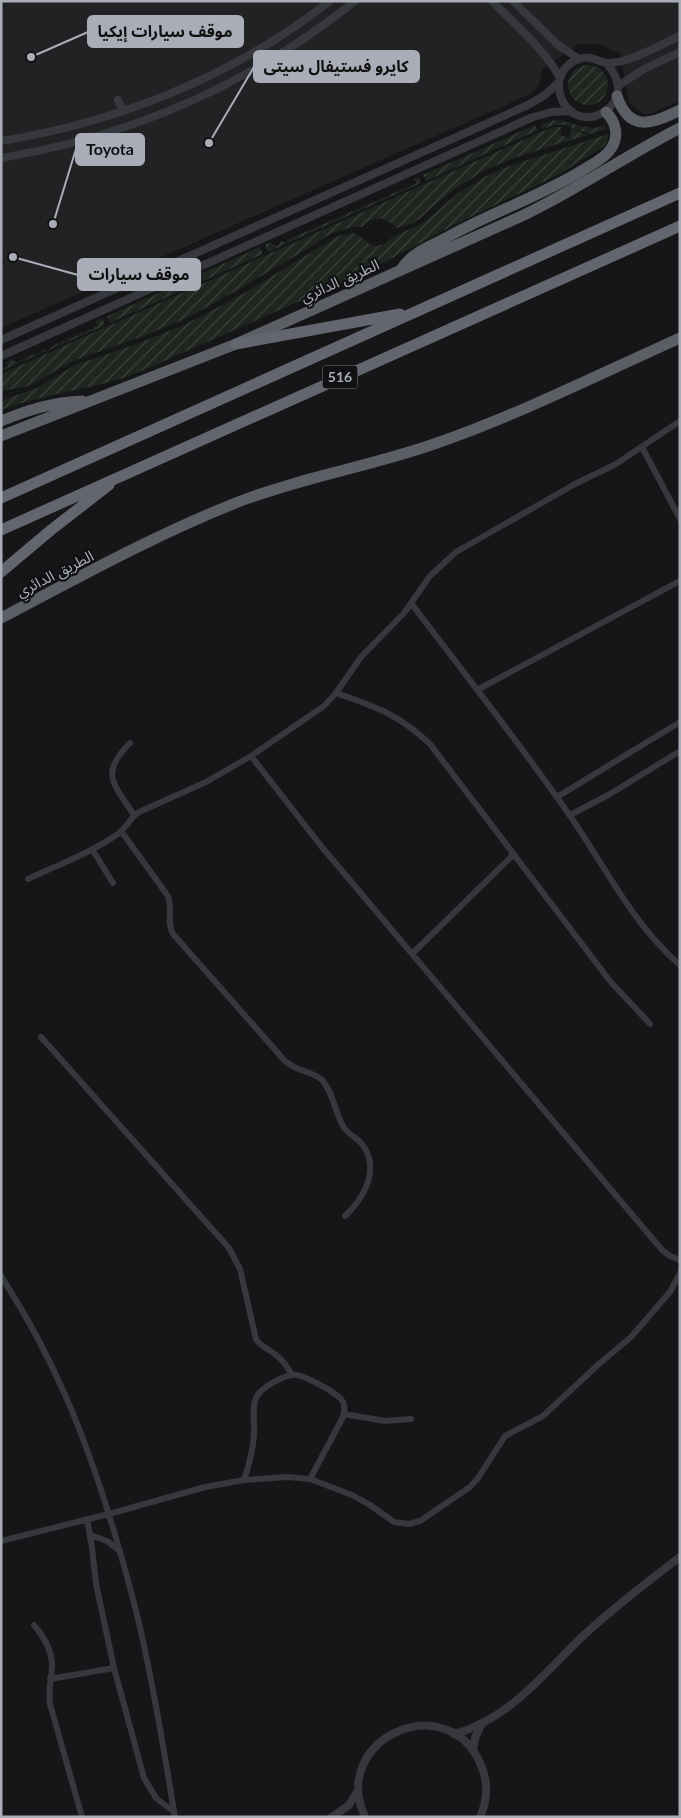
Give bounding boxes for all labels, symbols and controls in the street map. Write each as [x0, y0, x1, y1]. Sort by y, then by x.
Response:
callout: موقف سيارات إيكيا [88, 16, 243, 47]
text: موقف سيارات إيكيا [98, 21, 232, 43]
callout: كايرو فستيفال سيتى [254, 51, 419, 82]
text: كايرو فستيفال سيتى [263, 56, 409, 76]
callout: Toyota [76, 134, 144, 165]
text: Toyota [86, 139, 134, 158]
street label: الطريق الدائري [297, 255, 383, 309]
callout: موقف سيارات [78, 259, 200, 290]
text: موقف سيارات [88, 264, 190, 284]
road number: 516 [322, 366, 358, 388]
street label: الطريق الدائري [13, 546, 98, 603]

